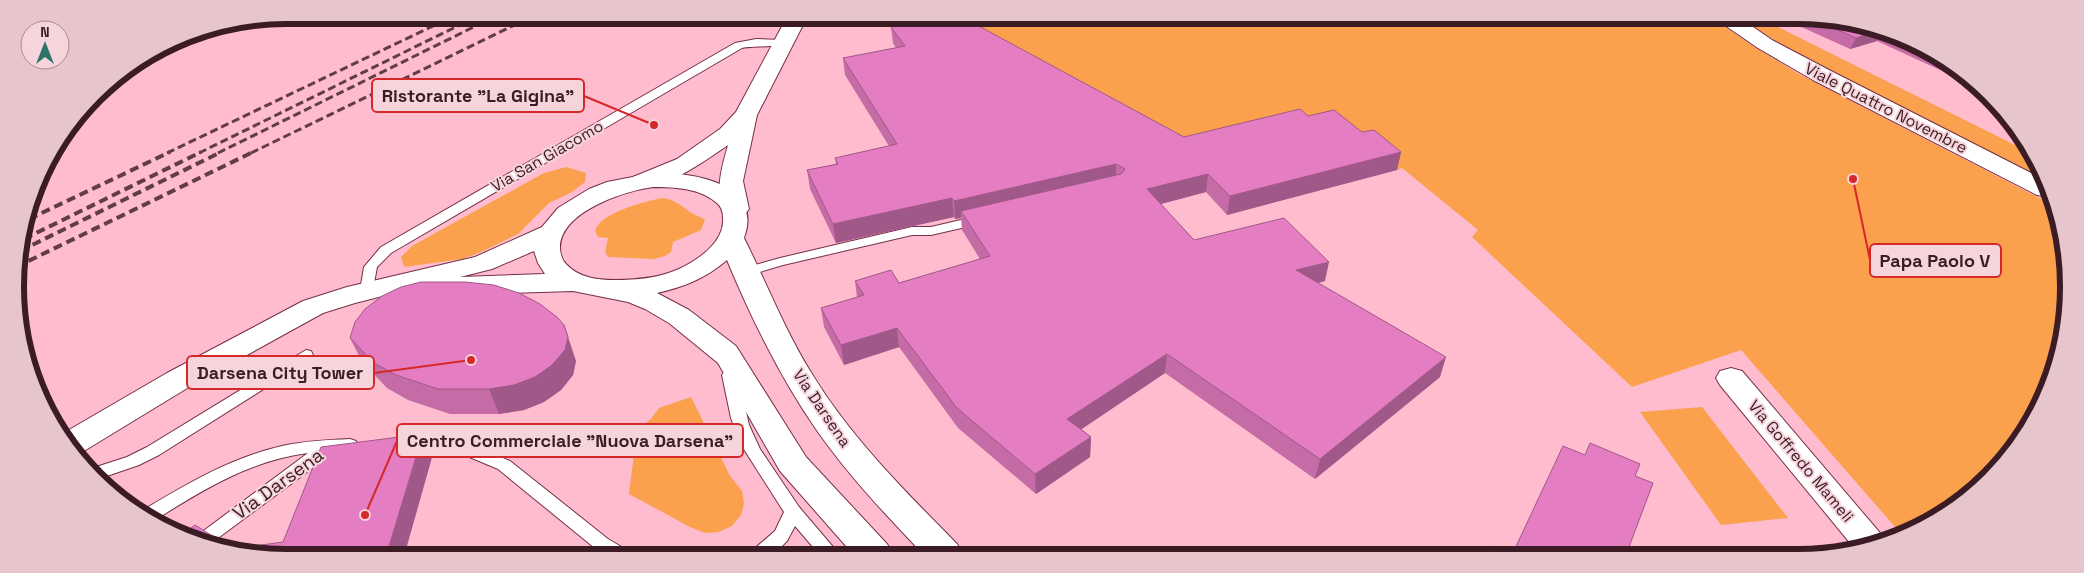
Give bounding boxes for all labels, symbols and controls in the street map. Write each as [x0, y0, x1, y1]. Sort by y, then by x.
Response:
north arrow [20, 20, 70, 70]
text: N [40, 23, 50, 41]
street label: Viale Quattro Novembre [1801, 58, 1971, 158]
callout: Ristorante "La Gigina" [372, 79, 584, 112]
text: Ristorante "La Gigina" [382, 84, 574, 107]
street label: Via San Giacomo [487, 115, 607, 197]
callout: Papa Paolo V [1870, 244, 2001, 277]
text: Papa Paolo V [1880, 249, 1990, 272]
callout: Darsena City Tower [187, 356, 374, 389]
text: Darsena City Tower [197, 361, 363, 384]
street label: Via Darsena [788, 365, 856, 451]
street label: Via Goffredo Mameli [1744, 396, 1858, 526]
callout: Centro Commerciale "Nuova Darsena" [397, 424, 743, 457]
text: Centro Commerciale "Nuova Darsena" [407, 429, 733, 452]
street label: Via Darsena [228, 443, 329, 525]

